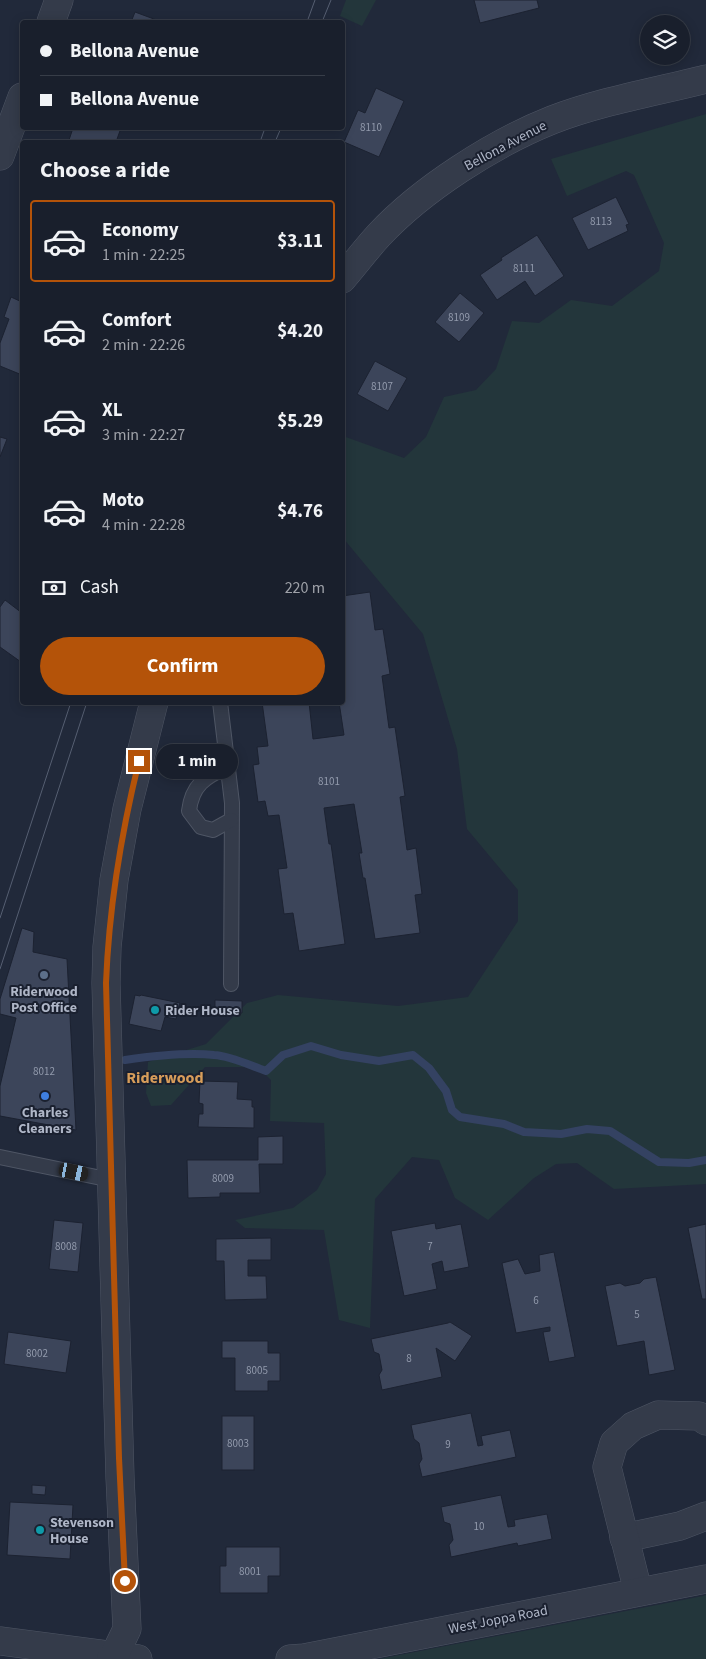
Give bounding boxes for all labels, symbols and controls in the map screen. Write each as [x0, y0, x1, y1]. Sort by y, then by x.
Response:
map controls [640, 15, 690, 65]
button: layers [640, 15, 690, 65]
text: Bellona Avenue [70, 38, 199, 65]
text: Bellona Avenue [70, 86, 199, 113]
street label: Bellona Avenue [461, 116, 550, 176]
house number: 8110 [360, 120, 382, 135]
text: Choose a ride [40, 154, 170, 186]
house number: 8113 [590, 214, 612, 229]
text: Economy [102, 217, 179, 244]
icon: car [42, 219, 87, 264]
text: $3.11 [277, 228, 323, 255]
text: 1 min · 22:25 [102, 244, 185, 266]
house number: 8111 [513, 261, 535, 276]
text: Comfort [102, 307, 172, 334]
icon: car [42, 309, 87, 354]
house number: 8109 [448, 310, 470, 325]
text: $4.20 [277, 318, 323, 345]
text: 2 min · 22:26 [102, 334, 185, 356]
house number: 8107 [371, 379, 393, 394]
text: XL [102, 397, 123, 424]
icon: car [42, 399, 87, 444]
text: $5.29 [277, 408, 323, 435]
text: 3 min · 22:27 [102, 424, 185, 446]
text: Moto [102, 487, 144, 514]
icon: car [42, 489, 87, 534]
text: $4.76 [277, 498, 323, 525]
text: 4 min · 22:28 [102, 514, 185, 536]
icon: cash [40, 574, 68, 602]
text: Cash [80, 574, 119, 601]
text: 220 m [285, 577, 325, 599]
button: Confirm [40, 637, 325, 695]
callout: 1 min [156, 744, 239, 778]
route end [128, 750, 150, 772]
text: 1 min [178, 750, 216, 772]
house number: 8101 [318, 774, 340, 789]
marker: Riderwood Post Office [38, 969, 50, 981]
place label: Riderwood Post Office [10, 982, 78, 1018]
place label: Rider House [165, 1001, 240, 1021]
marker: Rider House [149, 1004, 161, 1016]
house number: 8012 [33, 1064, 55, 1079]
district label: Riderwood [126, 1067, 204, 1089]
marker: Charles Cleaners [39, 1090, 51, 1102]
place label: Charles Cleaners [18, 1103, 72, 1139]
car [57, 1162, 90, 1182]
house number: 8009 [212, 1171, 234, 1186]
house number: 8008 [55, 1239, 77, 1254]
house number: 7 [427, 1239, 433, 1254]
house number: 6 [533, 1293, 539, 1308]
house number: 5 [634, 1307, 640, 1322]
house number: 8002 [26, 1346, 48, 1361]
house number: 8 [406, 1351, 412, 1366]
house number: 8005 [246, 1363, 268, 1378]
house number: 8003 [227, 1436, 249, 1451]
house number: 9 [445, 1437, 451, 1452]
place label: Stevenson House [50, 1513, 114, 1549]
house number: 10 [474, 1519, 484, 1534]
marker: Stevenson House [34, 1524, 46, 1536]
house number: 8001 [239, 1564, 261, 1579]
route start [114, 1570, 136, 1592]
street label: West Joppa Road [447, 1601, 549, 1639]

